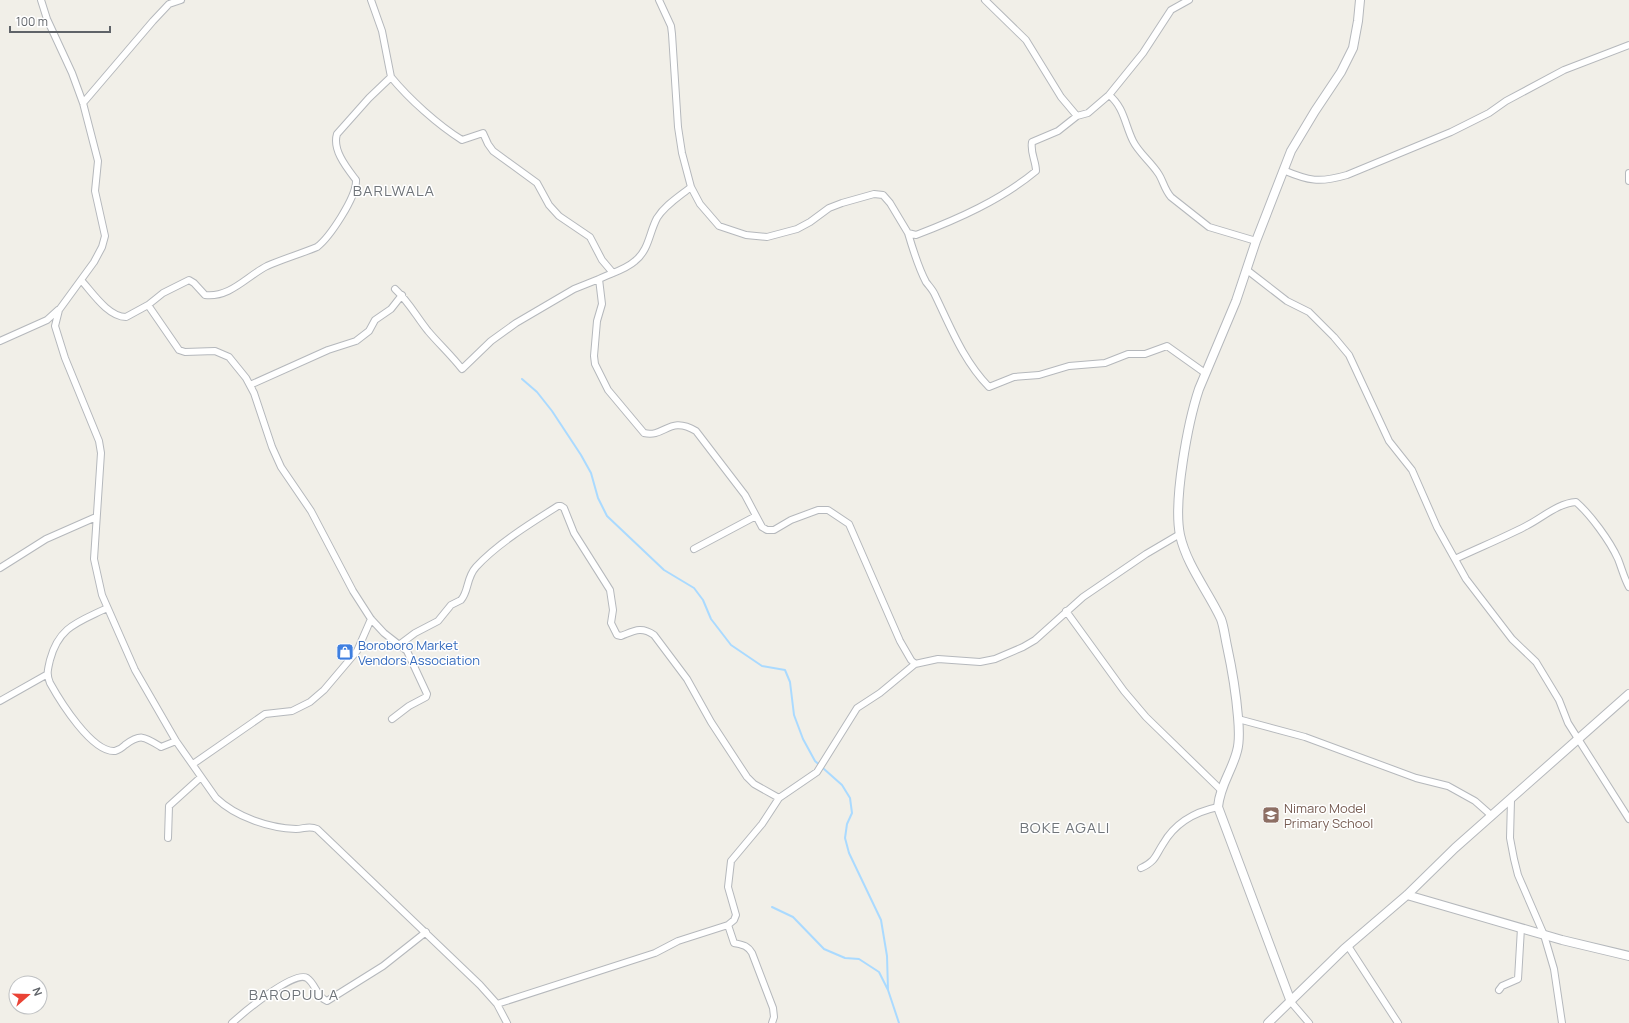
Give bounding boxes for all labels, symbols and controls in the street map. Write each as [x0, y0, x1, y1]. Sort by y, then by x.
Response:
scale bar [10, 8, 110, 34]
text: 100 m [16, 13, 48, 30]
district label: BARLWALA [353, 180, 435, 201]
place label: Boroboro Market Vendors Association [358, 636, 480, 669]
shop icon: Boroboro Market Vendors Association [335, 642, 355, 662]
place label: Nimaro Model Primary School [1284, 799, 1373, 832]
school or university icon: Nimaro Model Primary School [1261, 805, 1281, 825]
district label: BOKE AGALI [1020, 817, 1110, 838]
north arrow [8, 975, 48, 1015]
district label: BAROPUU A [249, 984, 339, 1005]
text: N [29, 985, 46, 998]

